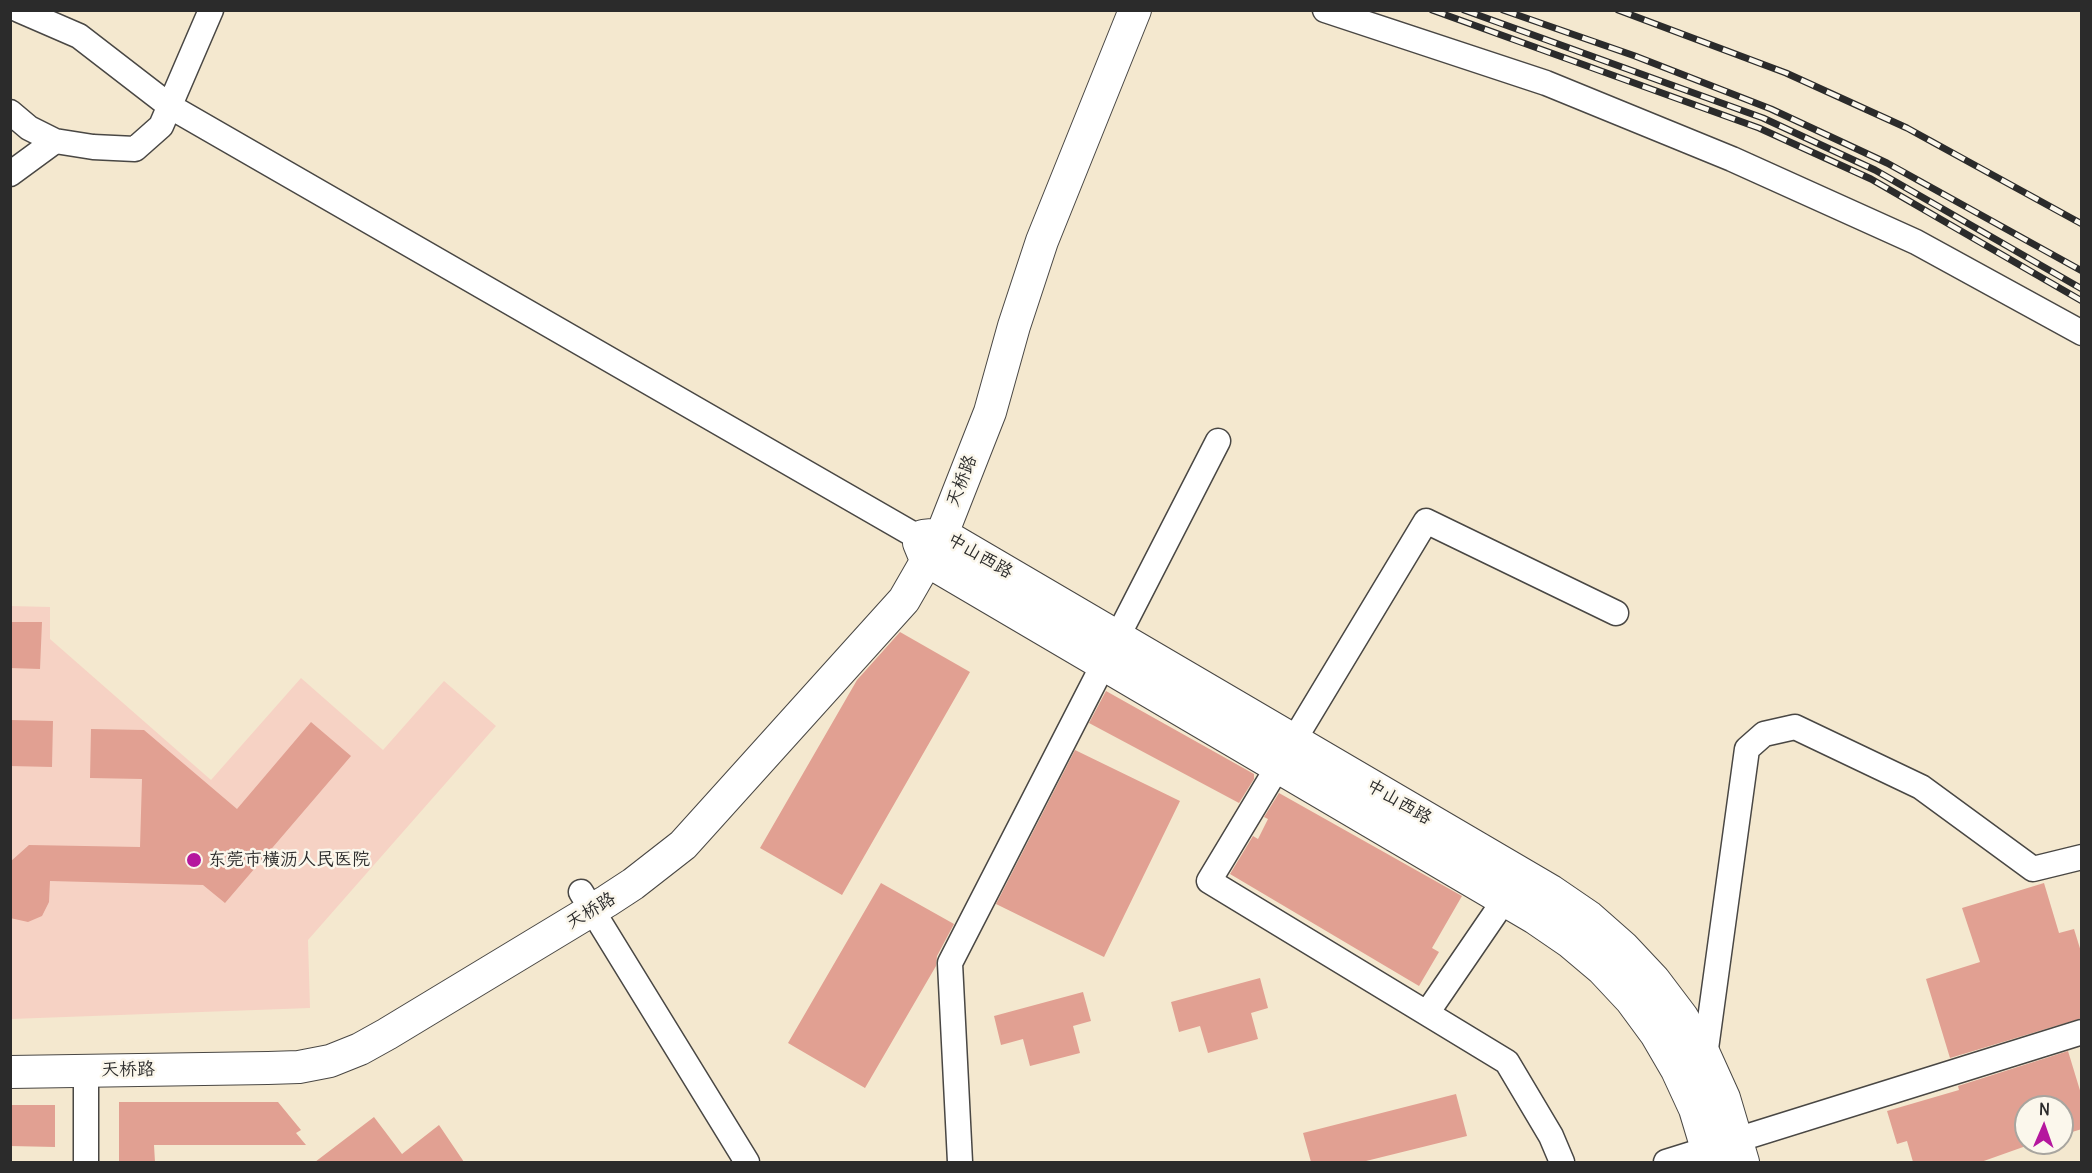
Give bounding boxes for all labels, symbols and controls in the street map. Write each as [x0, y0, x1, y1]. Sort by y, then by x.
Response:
street label: 天桥路 [942, 452, 982, 510]
street label: 中山西路 [943, 529, 1017, 583]
street label: 中山西路 [1362, 775, 1436, 829]
place label: 东莞市横沥人民医院 [208, 849, 370, 871]
marker: 东莞市横沥人民医院 [185, 851, 203, 869]
street label: 天桥路 [562, 888, 620, 934]
street label: 天桥路 [101, 1059, 155, 1081]
north arrow [2014, 1095, 2074, 1155]
text: N [2039, 1099, 2050, 1119]

